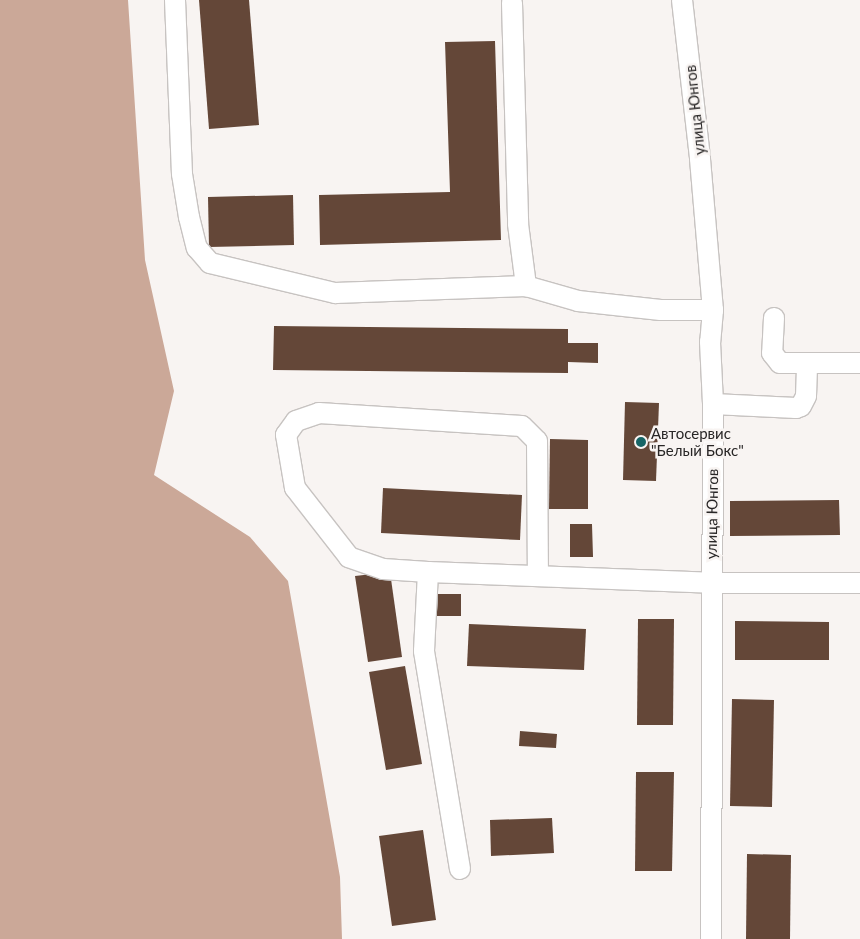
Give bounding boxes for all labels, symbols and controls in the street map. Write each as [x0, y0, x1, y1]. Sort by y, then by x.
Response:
street label: улица Юнгов [681, 64, 709, 156]
place label: Автосервис "Белый Бокс" [651, 424, 744, 459]
marker: Автосервис "Белый Бокс" [635, 436, 647, 448]
street label: улица Юнгов [702, 469, 722, 559]

